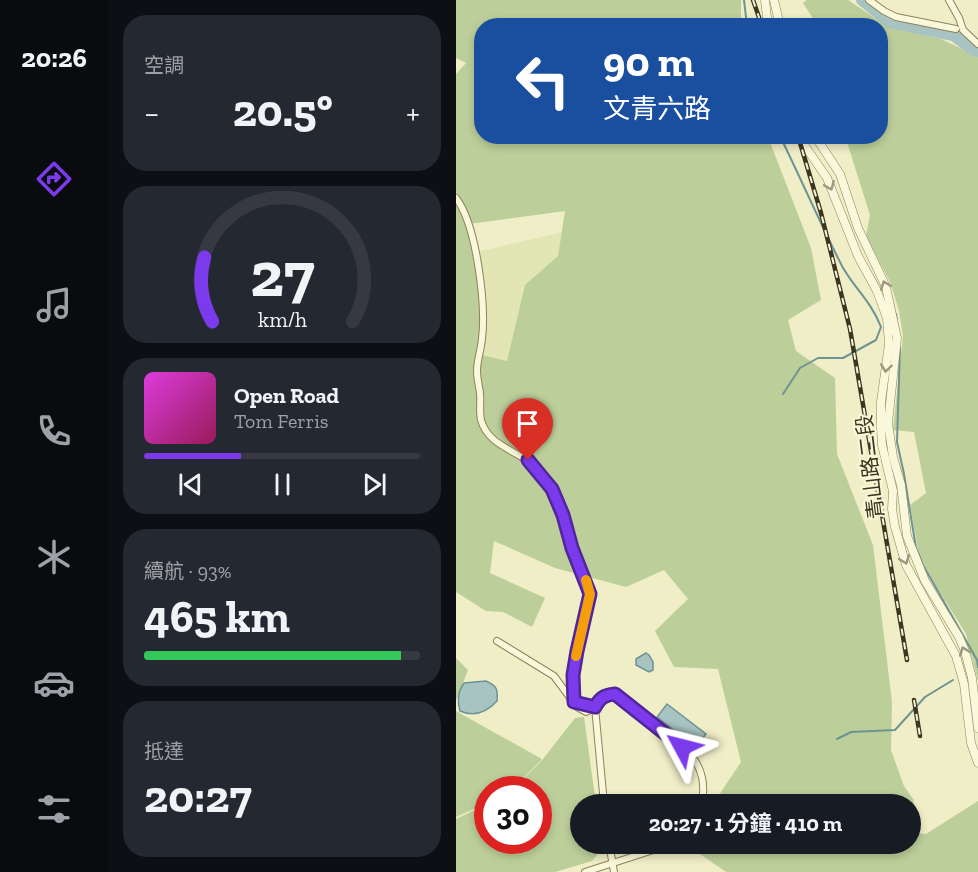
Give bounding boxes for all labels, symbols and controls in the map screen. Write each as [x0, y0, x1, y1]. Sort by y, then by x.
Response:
text: 90 m [603, 36, 694, 87]
text: 20:26 [21, 42, 87, 74]
icon: left [504, 42, 582, 120]
text: 空調 [144, 53, 184, 77]
text: 20.5° [233, 84, 333, 138]
text: − [144, 93, 159, 132]
text: + [406, 93, 420, 132]
text: 文青六路 [603, 93, 711, 125]
icon: directions [33, 158, 75, 200]
one-way arrow [823, 179, 835, 190]
text: 27 [250, 237, 314, 312]
one-way arrow [879, 280, 892, 291]
icon: music [33, 284, 75, 326]
text: km/h [258, 307, 306, 332]
one-way arrow [880, 363, 893, 373]
text: Open Road [234, 382, 339, 409]
pin [502, 398, 553, 460]
icon: arrive [511, 407, 544, 440]
text: Tom Ferris [234, 409, 329, 433]
icon: phone [33, 410, 75, 452]
street label: 青山路二段 [851, 413, 889, 521]
icon: previous [174, 468, 207, 501]
icon: pause [266, 468, 299, 501]
icon: next [358, 468, 391, 501]
icon: climate [33, 536, 75, 578]
one-way arrow [898, 553, 910, 564]
text: 續航 · 93% [144, 559, 232, 583]
text: 465 km [144, 590, 290, 644]
one-way arrow [959, 646, 971, 657]
icon: car [33, 662, 75, 704]
position arrow [650, 715, 714, 779]
text: 抵達 [144, 739, 184, 763]
text: 20:27 [144, 770, 252, 824]
speed limit sign: 30 [474, 776, 552, 854]
icon: filters [33, 788, 75, 830]
text: 20:27 · 1 分鐘 · 410 m [649, 810, 842, 837]

